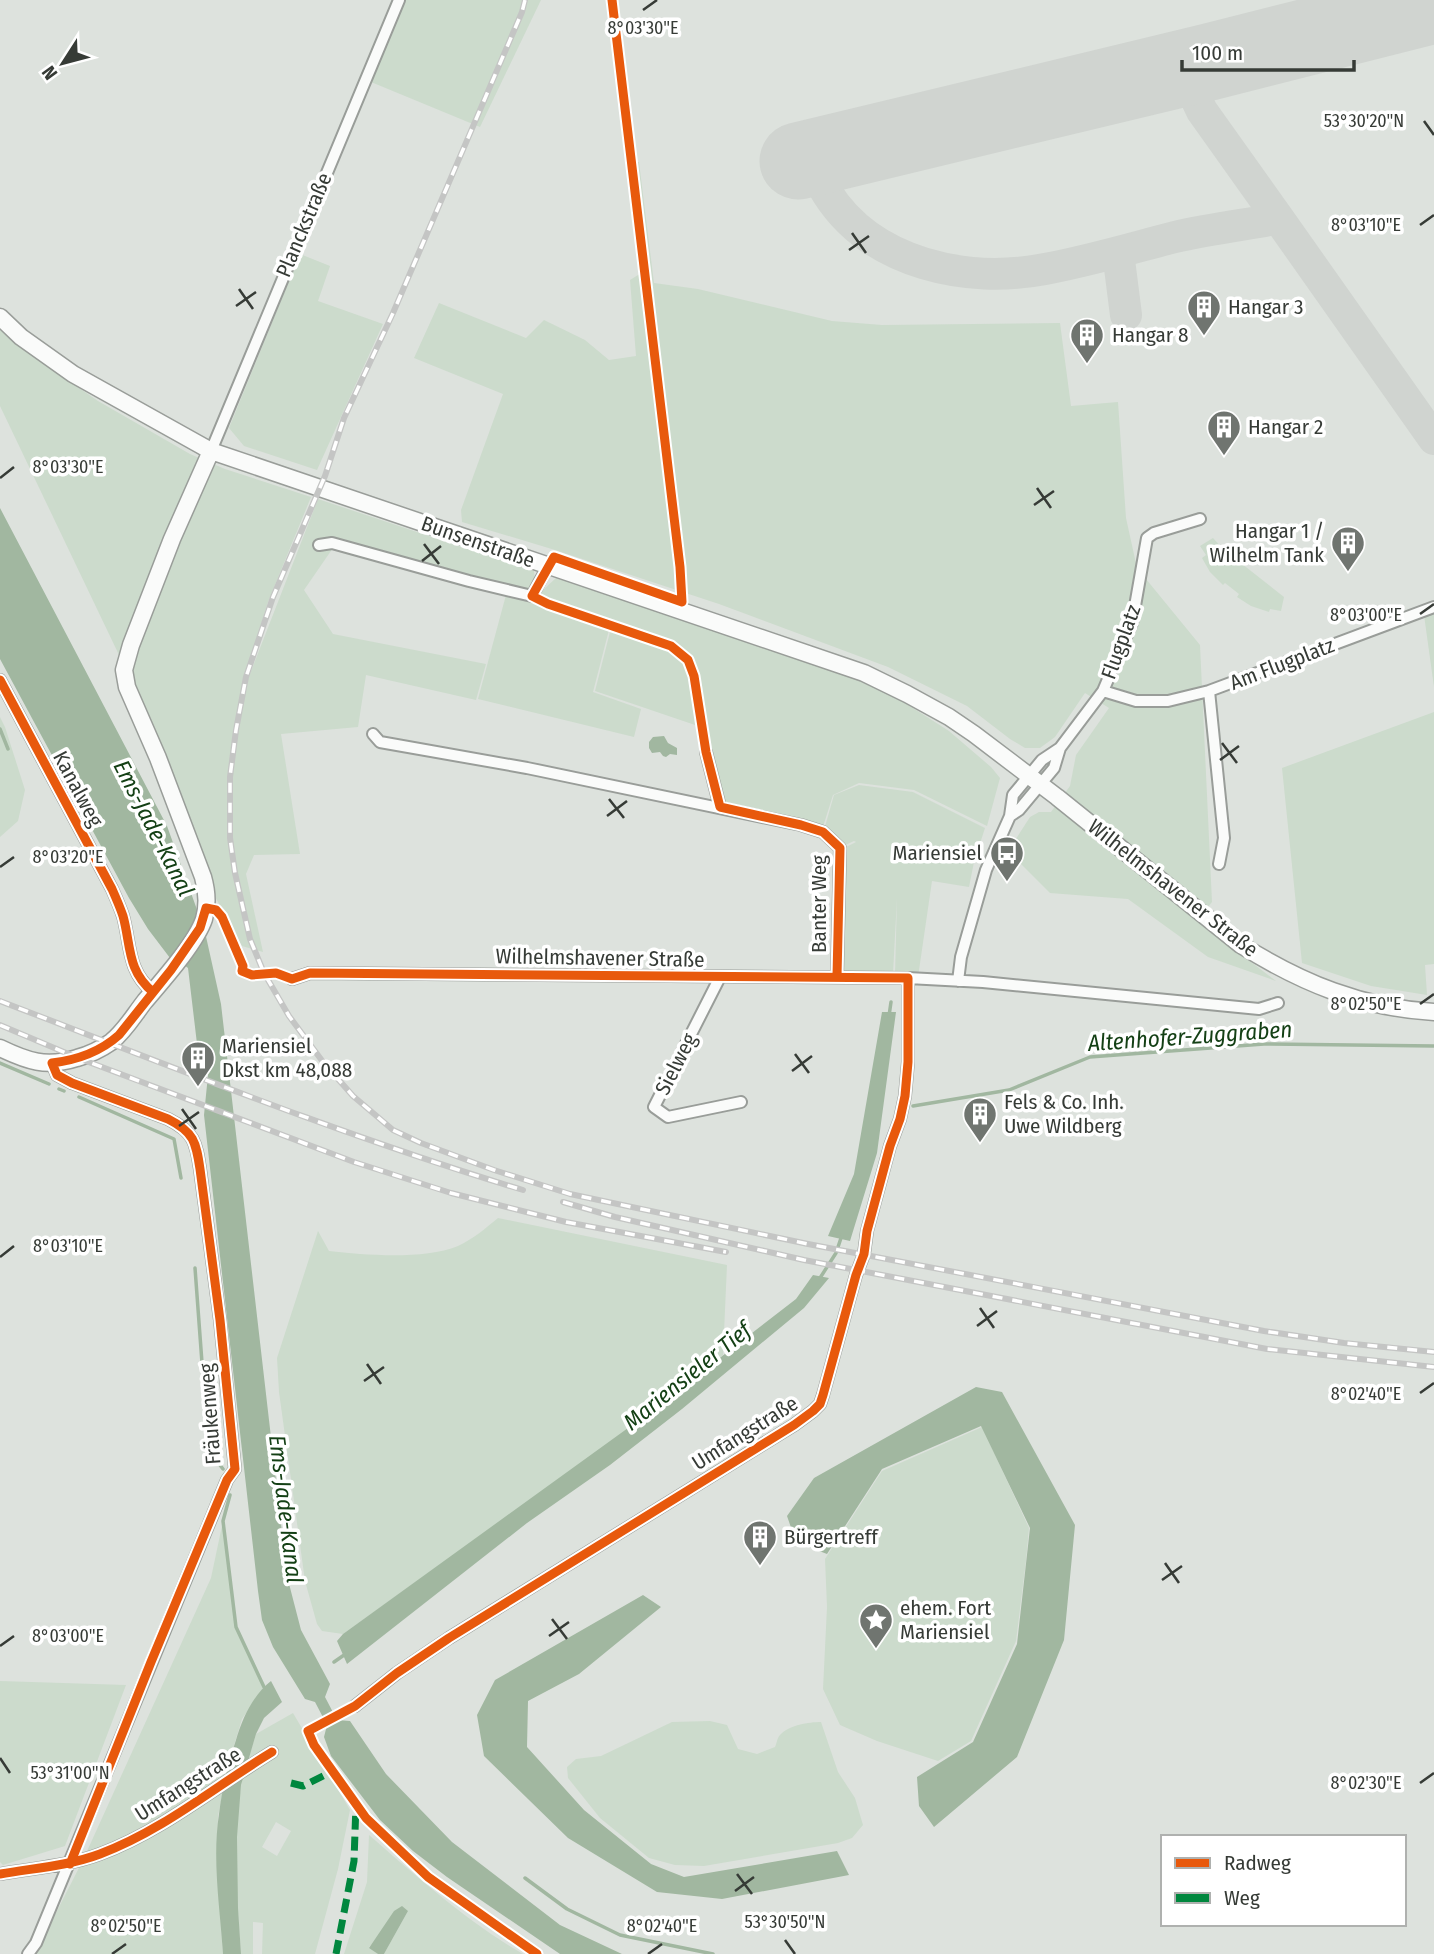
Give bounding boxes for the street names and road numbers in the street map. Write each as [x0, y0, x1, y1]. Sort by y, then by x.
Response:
street label: Planckstraße [270, 169, 338, 281]
street label: Bunsenstraße [418, 510, 538, 574]
street label: Flugplatz [1096, 601, 1146, 683]
street label: Am Flugplatz [1226, 632, 1338, 696]
street label: Kanalweg [47, 747, 109, 831]
street label: Wilhelmshavener Straße [1083, 813, 1263, 963]
street label: Banter Weg [806, 855, 832, 953]
street label: Wilhelmshavener Straße [495, 943, 705, 973]
street label: Sielweg [650, 1029, 703, 1099]
street label: Fräukenweg [193, 1362, 227, 1466]
street label: Umfangstraße [687, 1390, 803, 1476]
street label: Umfangstraße [130, 1741, 246, 1827]

